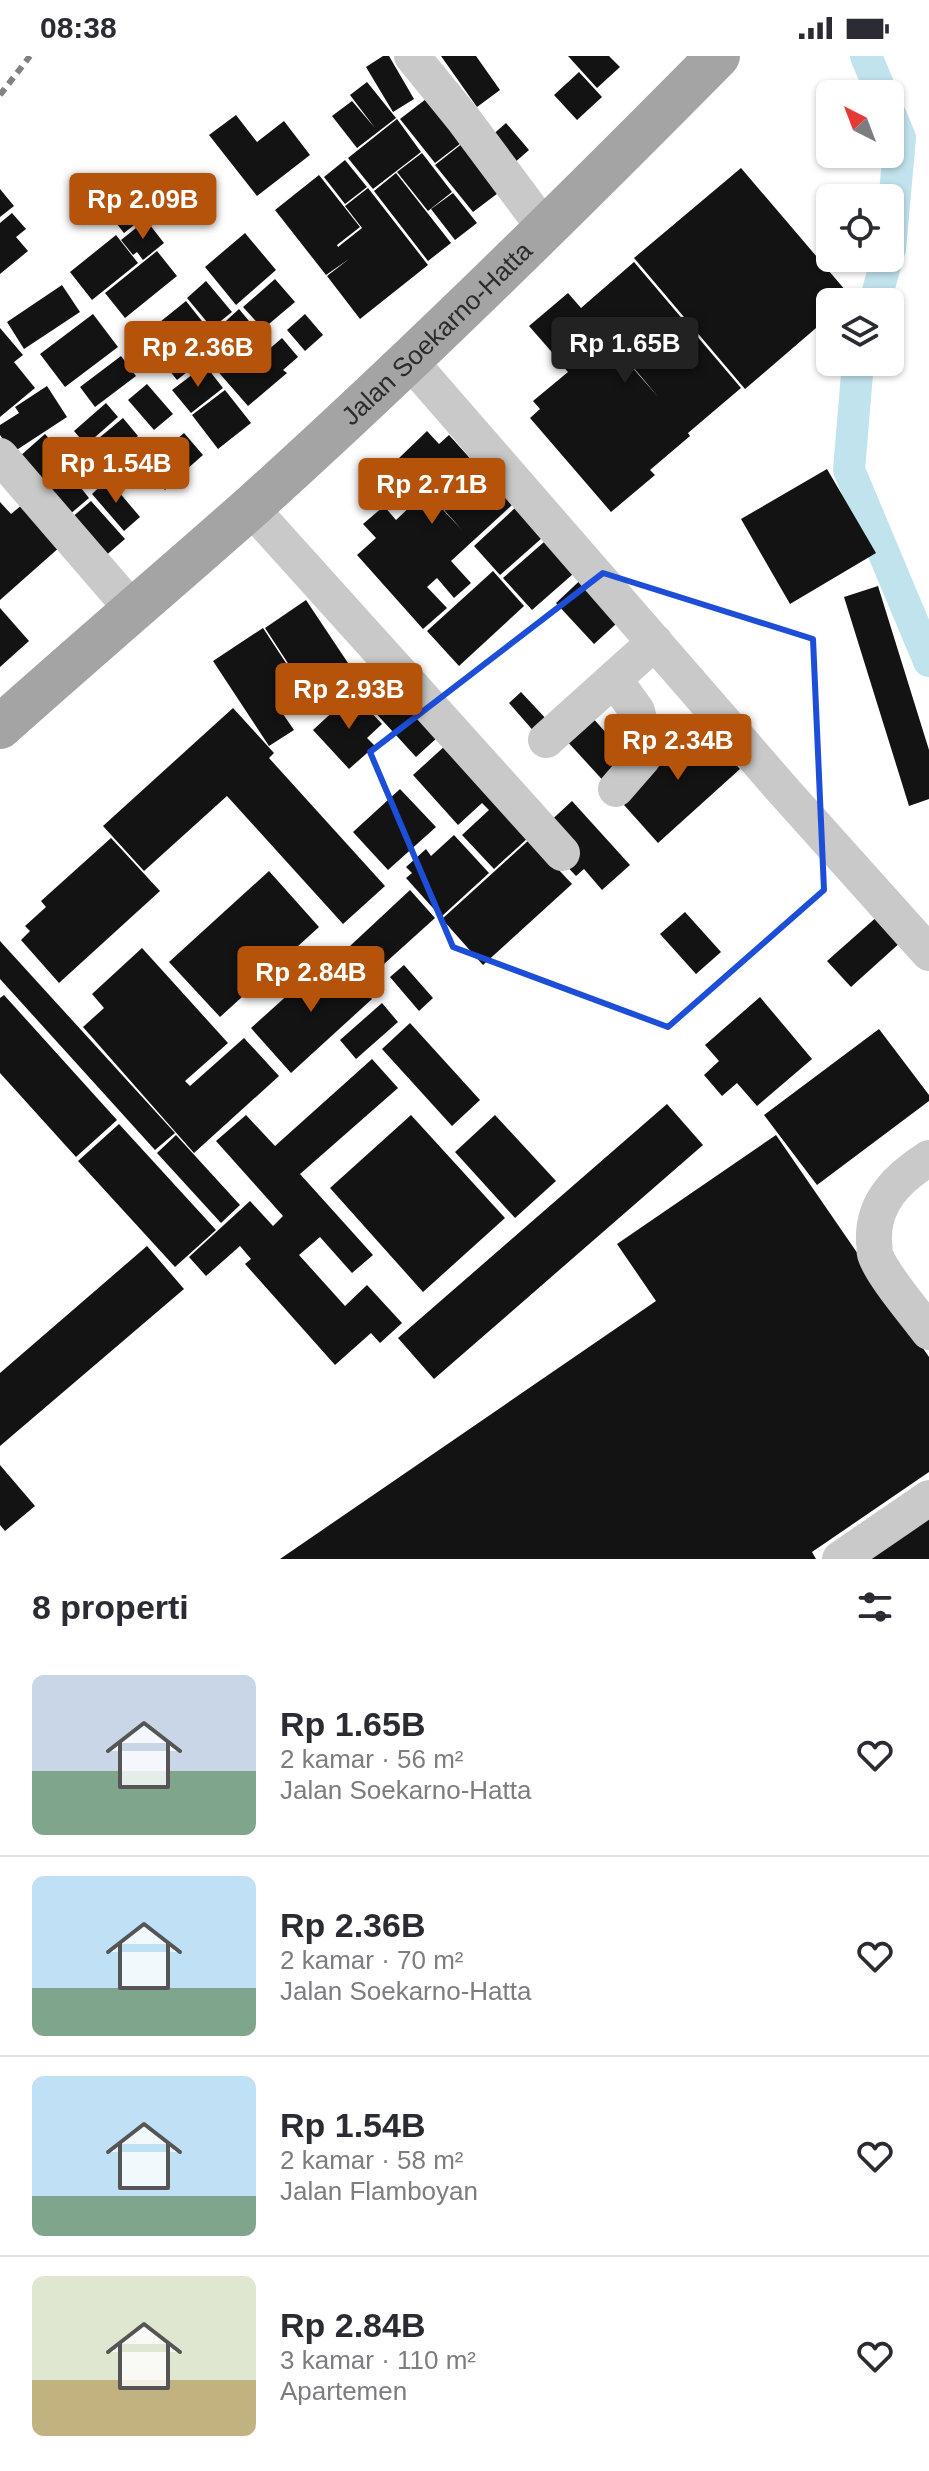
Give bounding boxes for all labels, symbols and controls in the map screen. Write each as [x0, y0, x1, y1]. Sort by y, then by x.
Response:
text: 08:38 [40, 11, 117, 44]
north arrow [816, 80, 904, 168]
map controls [816, 80, 904, 376]
pin: Rp 2.09B [60, 173, 226, 241]
text: Rp 2.09B [87, 184, 199, 214]
button: locate [816, 184, 904, 272]
street label: Jalan Soekarno-Hatta [335, 235, 538, 431]
button: layers [816, 288, 904, 376]
pin: Rp 1.65B [542, 317, 708, 385]
pin: Rp 2.36B [115, 321, 281, 389]
text: Rp 1.65B [569, 328, 681, 358]
text: Rp 2.36B [142, 332, 254, 362]
pin: Rp 1.54B [33, 437, 199, 505]
text: Rp 1.54B [60, 448, 172, 478]
pin: Rp 2.71B [349, 458, 515, 526]
text: Rp 2.71B [376, 469, 488, 499]
pin: Rp 2.93B [266, 663, 432, 731]
text: Rp 2.93B [293, 674, 405, 704]
pin: Rp 2.34B [595, 714, 761, 782]
text: Rp 2.34B [622, 725, 734, 755]
pin: Rp 2.84B [228, 946, 394, 1014]
text: Rp 2.84B [255, 957, 367, 987]
icon: filters [853, 1585, 897, 1629]
text: 8 properti [32, 1588, 189, 1626]
text: Rp 1.65B [280, 1705, 426, 1743]
icon: home [96, 1707, 192, 1803]
icon: heart [853, 1733, 897, 1777]
text: 2 kamar · 56 m² [280, 1744, 464, 1774]
text: Jalan Soekarno-Hatta [280, 1775, 531, 1805]
text: Rp 2.36B [280, 1906, 426, 1944]
icon: home [96, 1908, 192, 2004]
icon: heart [853, 1934, 897, 1978]
text: 2 kamar · 70 m² [280, 1945, 464, 1975]
text: Jalan Soekarno-Hatta [280, 1976, 531, 2006]
text: Rp 1.54B [280, 2106, 426, 2144]
icon: home [96, 2108, 192, 2204]
icon: heart [853, 2134, 897, 2178]
text: 2 kamar · 58 m² [280, 2145, 464, 2175]
text: Jalan Flamboyan [280, 2176, 478, 2206]
text: Rp 2.84B [280, 2306, 426, 2344]
icon: home [96, 2308, 192, 2404]
icon: heart [853, 2334, 897, 2378]
text: 3 kamar · 110 m² [280, 2345, 476, 2375]
text: Apartemen [280, 2376, 407, 2406]

